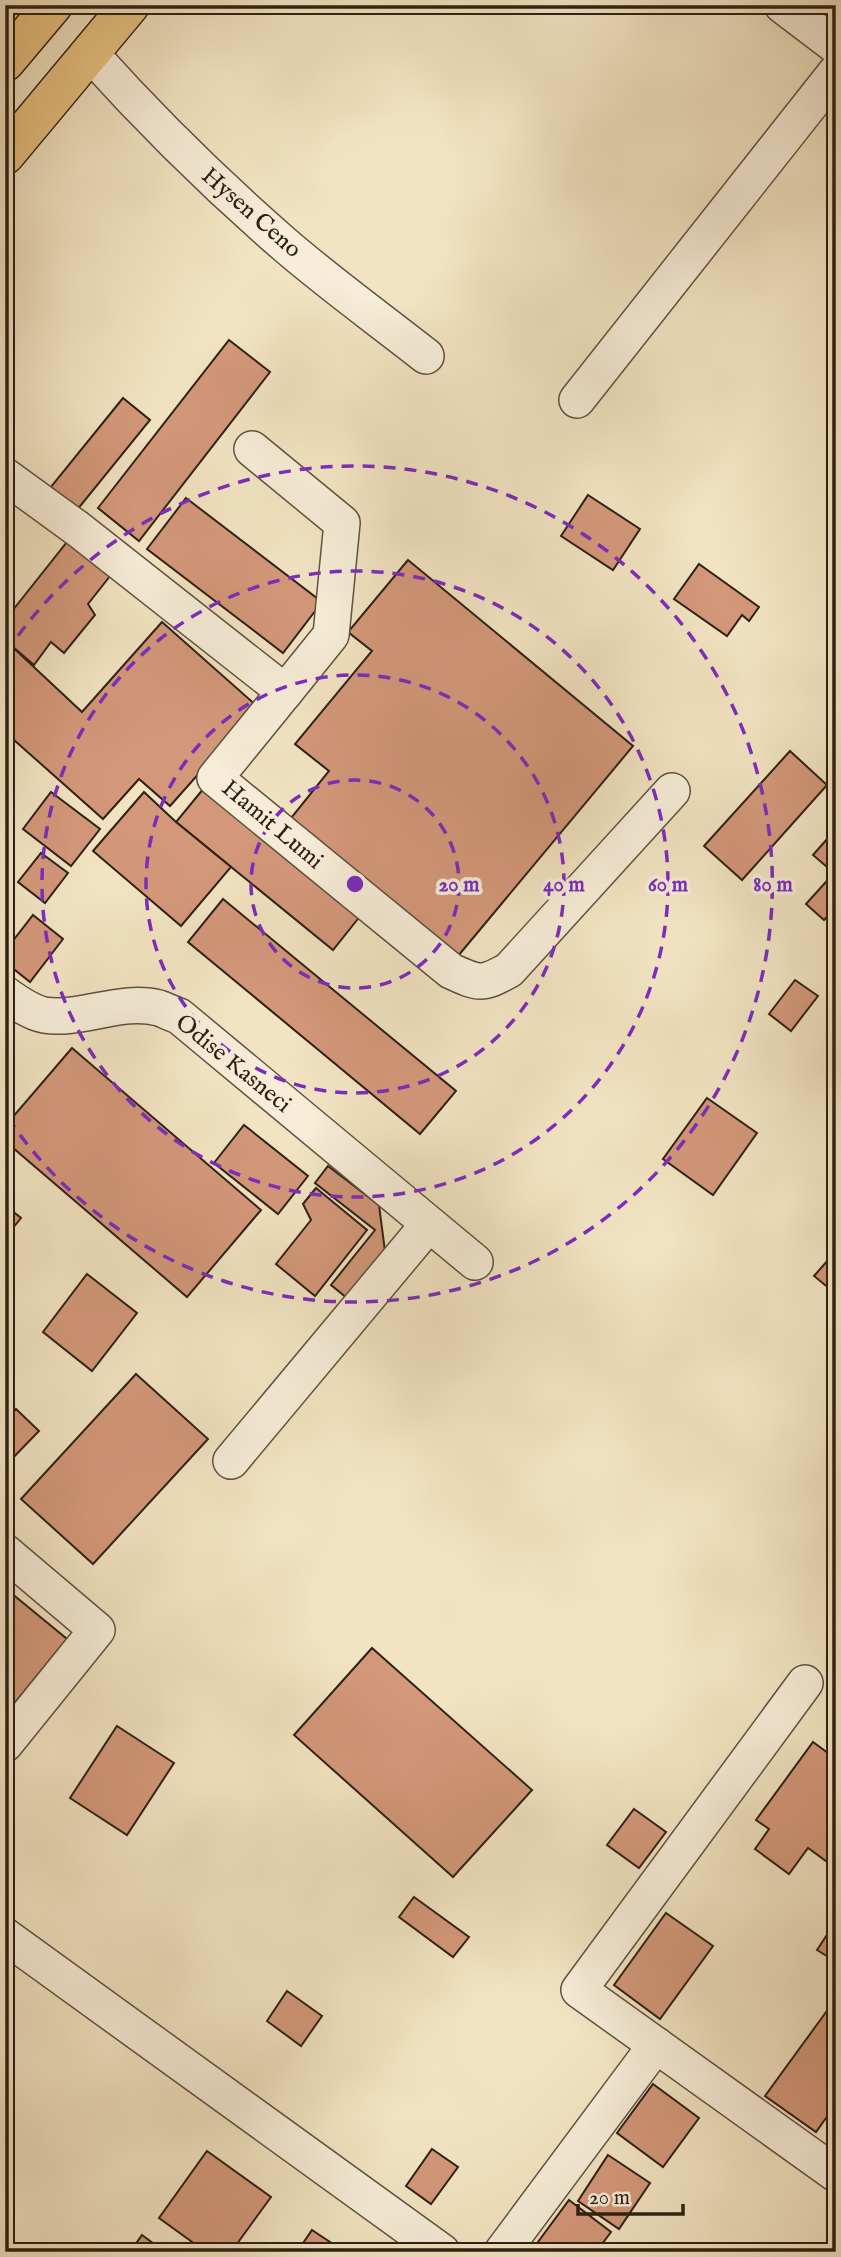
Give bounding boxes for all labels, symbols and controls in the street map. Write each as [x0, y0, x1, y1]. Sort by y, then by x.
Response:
street label: Hysen Ceno [194, 161, 308, 265]
street label: Hamit Lumi [215, 773, 329, 877]
centre of rings [343, 872, 367, 896]
text: 20 m [439, 872, 480, 899]
text: 40 m [543, 872, 585, 899]
text: 60 m [648, 872, 689, 899]
text: 80 m [753, 872, 793, 899]
street label: Odise Kasneci [169, 1008, 297, 1120]
scale bar [578, 2173, 684, 2217]
text: 20 m [589, 2185, 630, 2212]

